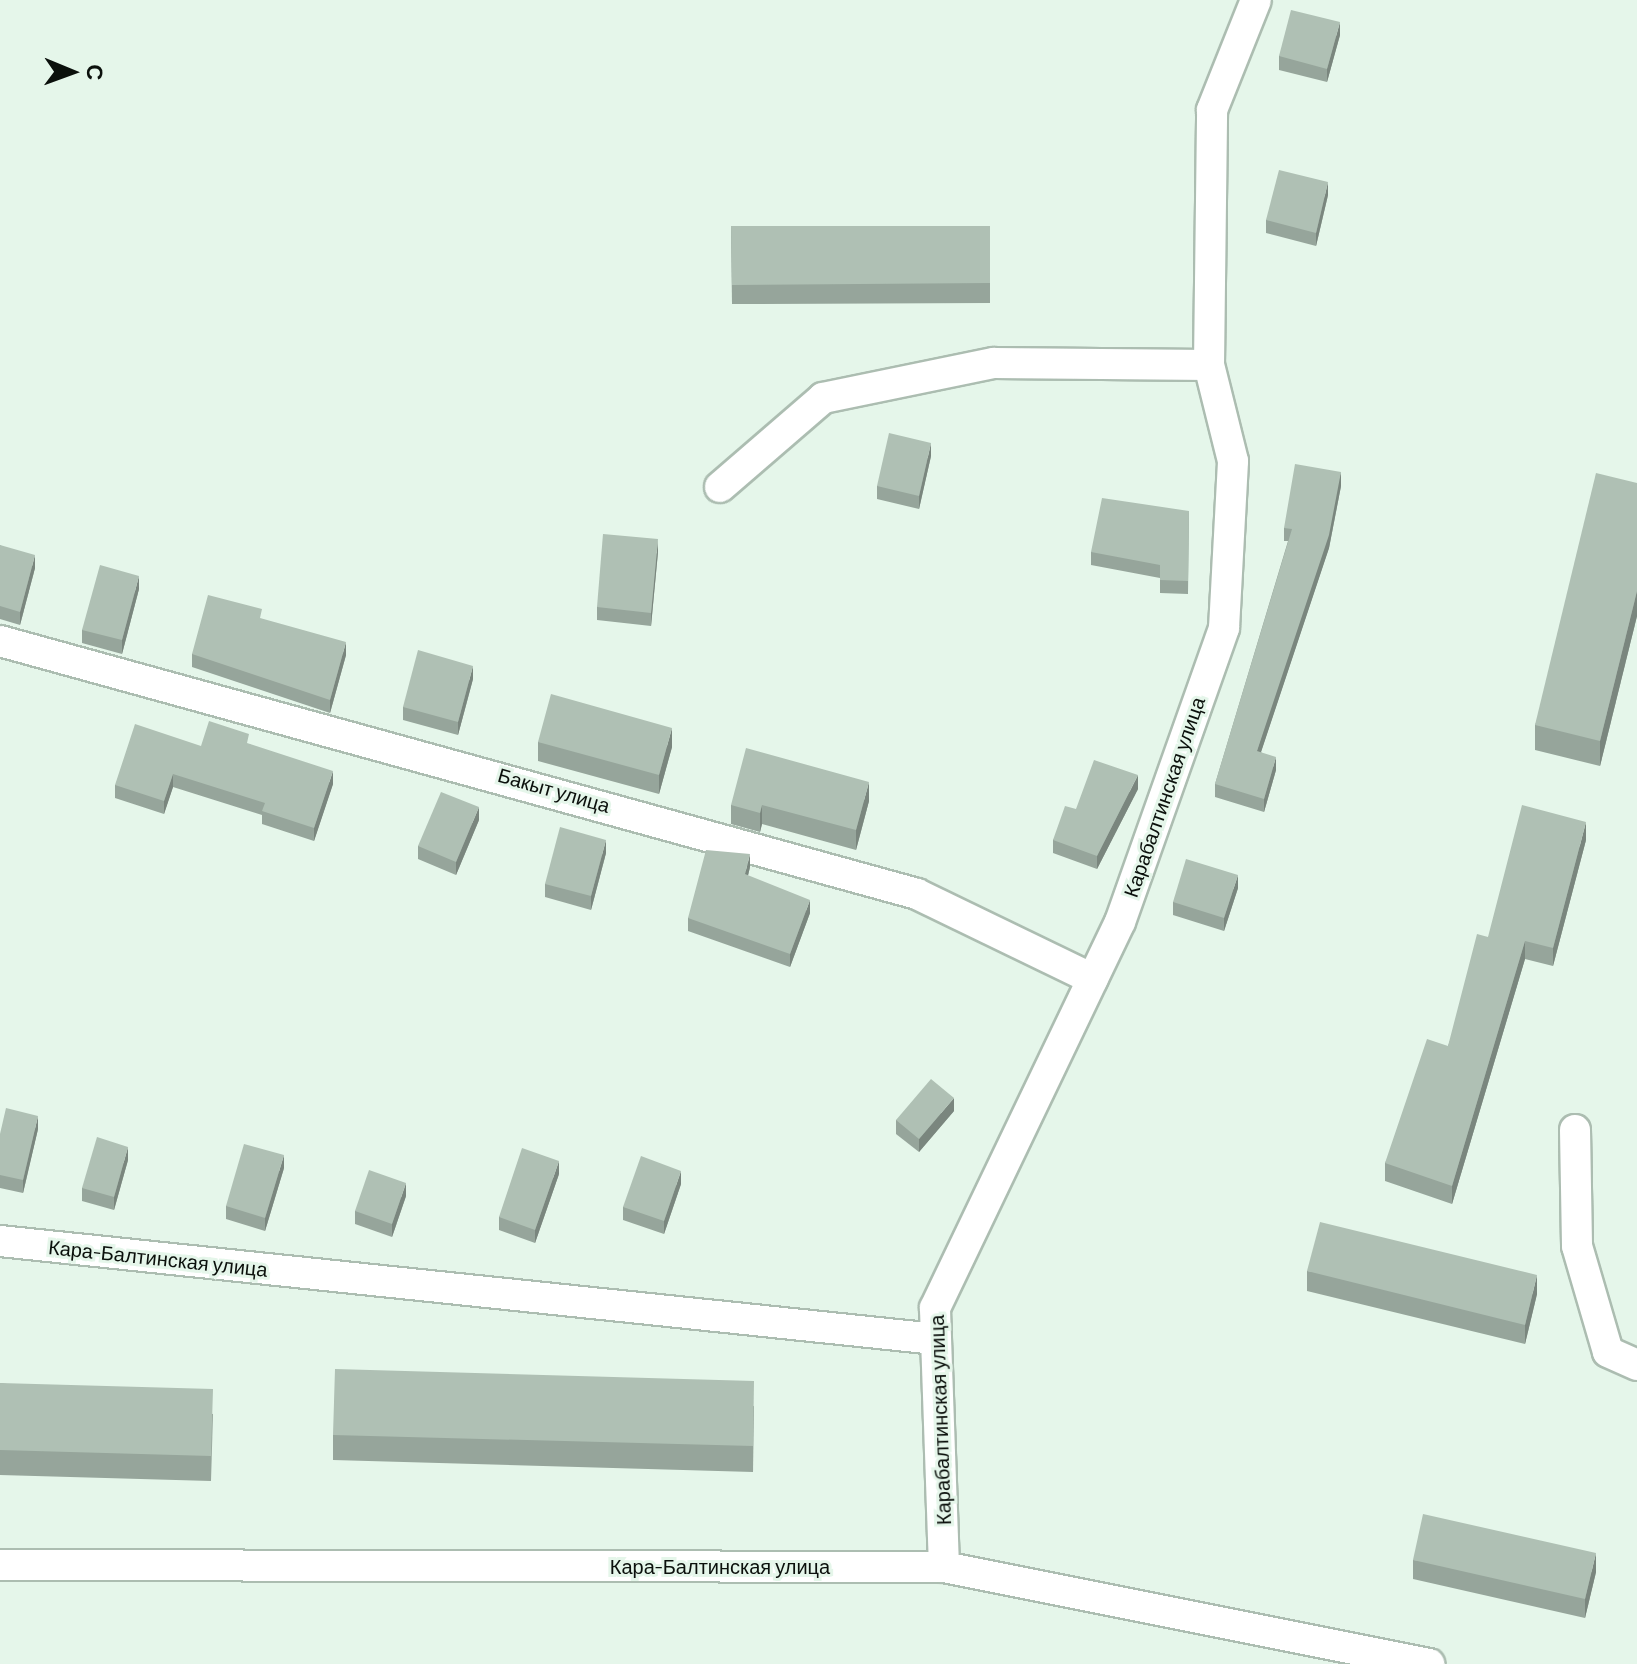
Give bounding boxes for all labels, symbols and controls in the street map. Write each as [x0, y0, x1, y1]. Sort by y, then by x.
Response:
north arrow [32, 32, 112, 112]
text: С [83, 64, 109, 81]
street label: Карабалтинская улица [1118, 694, 1210, 900]
street label: Бакыт улица [495, 763, 613, 817]
street label: Кара-Балтинская улица [47, 1235, 269, 1281]
street label: Карабалтинская улица [924, 1314, 956, 1526]
street label: Кара-Балтинская улица [610, 1554, 830, 1578]

